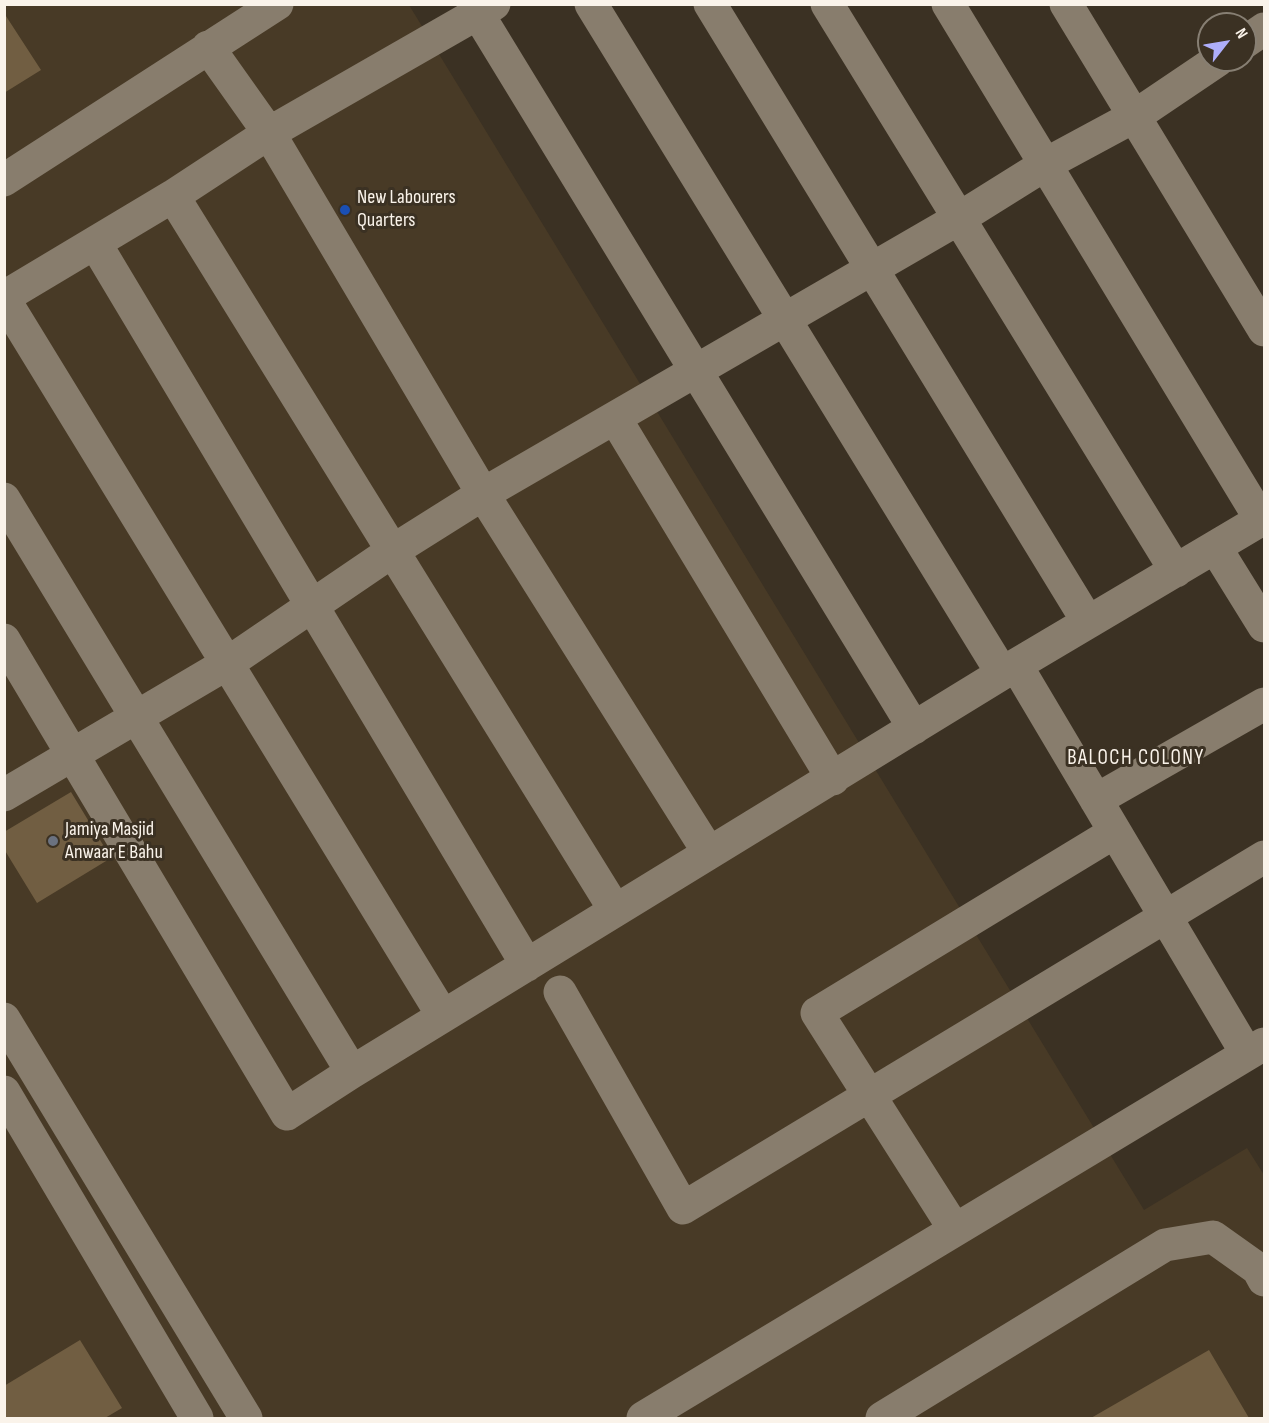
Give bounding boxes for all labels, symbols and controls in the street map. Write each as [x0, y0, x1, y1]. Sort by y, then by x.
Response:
north arrow [1197, 12, 1257, 72]
text: N [1231, 25, 1251, 42]
place label: New Labourers Quarters [357, 186, 456, 233]
marker: New Labourers Quarters [338, 203, 352, 217]
district label: BALOCH COLONY [1067, 746, 1205, 772]
place label: Jamiya Masjid Anwaar E Bahu [65, 818, 163, 865]
marker: Jamiya Masjid Anwaar E Bahu [46, 834, 60, 848]

